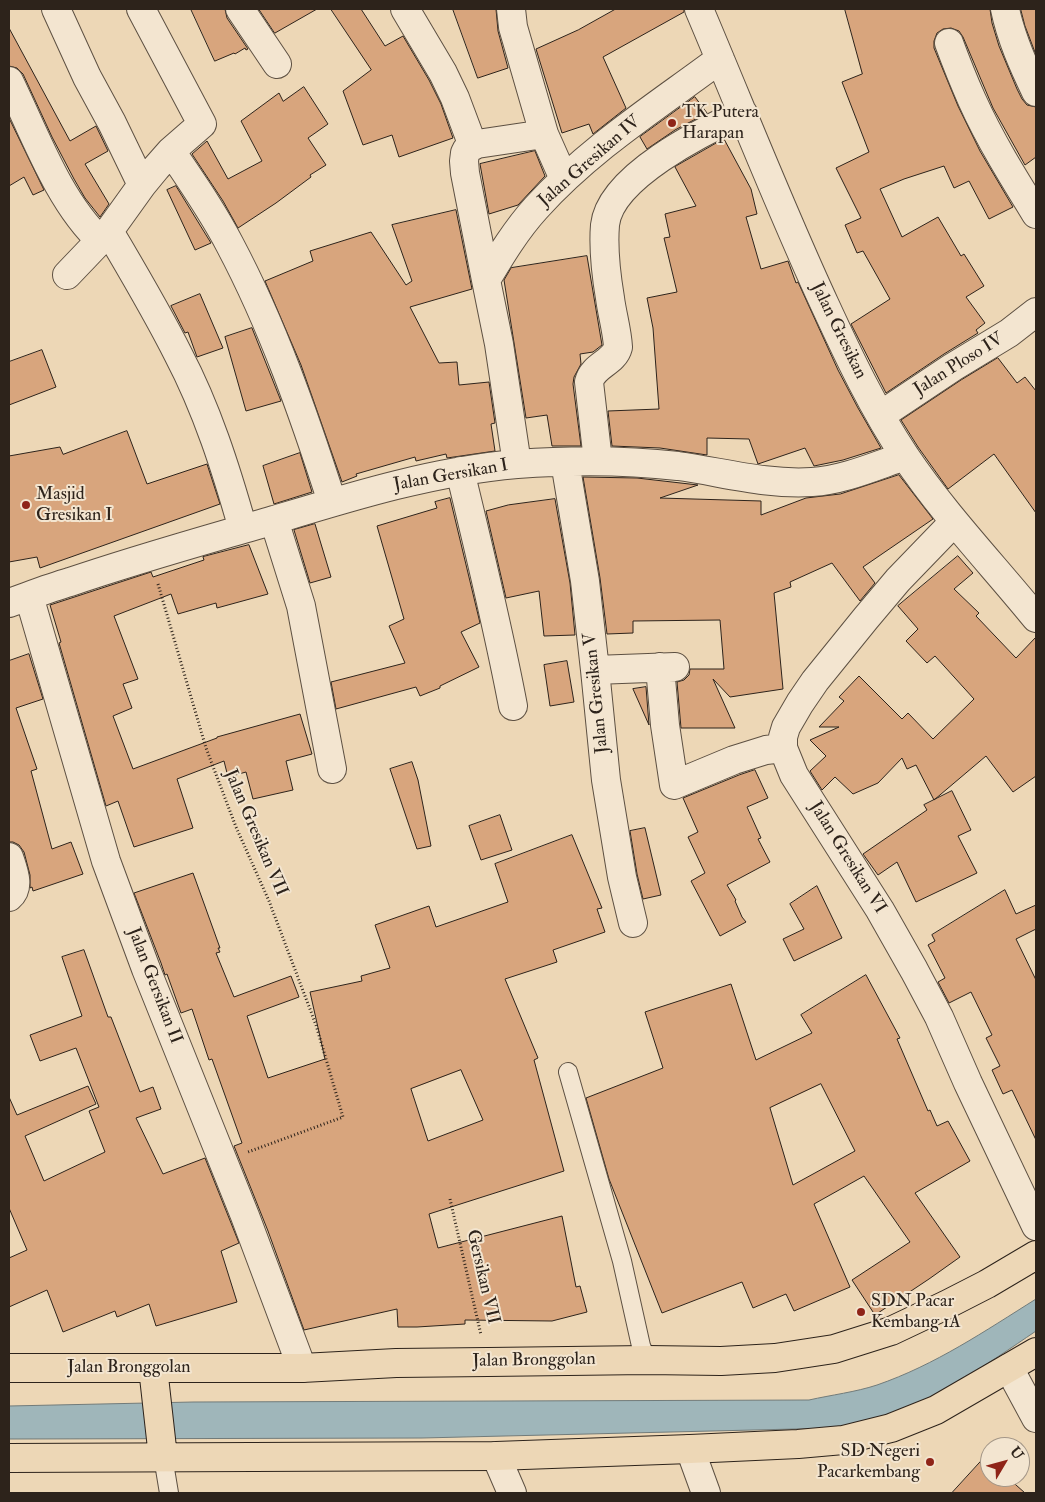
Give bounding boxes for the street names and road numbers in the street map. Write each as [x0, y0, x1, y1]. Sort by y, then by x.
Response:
street label: Jalan Gresikan IV [534, 112, 646, 212]
street label: Jalan Gresikan [805, 279, 871, 383]
street label: Jalan Ploso IV [910, 329, 1008, 401]
street label: Jalan Gersikan I [392, 455, 510, 497]
street label: Jalan Gresikan V [580, 632, 614, 754]
street label: Jalan Gresikan VII [219, 766, 291, 900]
street label: Jalan Gresikan VI [804, 798, 890, 918]
street label: Jalan Gersikan II [122, 925, 186, 1047]
street label: Gersikan VII [461, 1228, 503, 1326]
street label: Jalan Bronggolan [472, 1349, 596, 1373]
street label: Jalan Bronggolan [67, 1357, 191, 1379]

